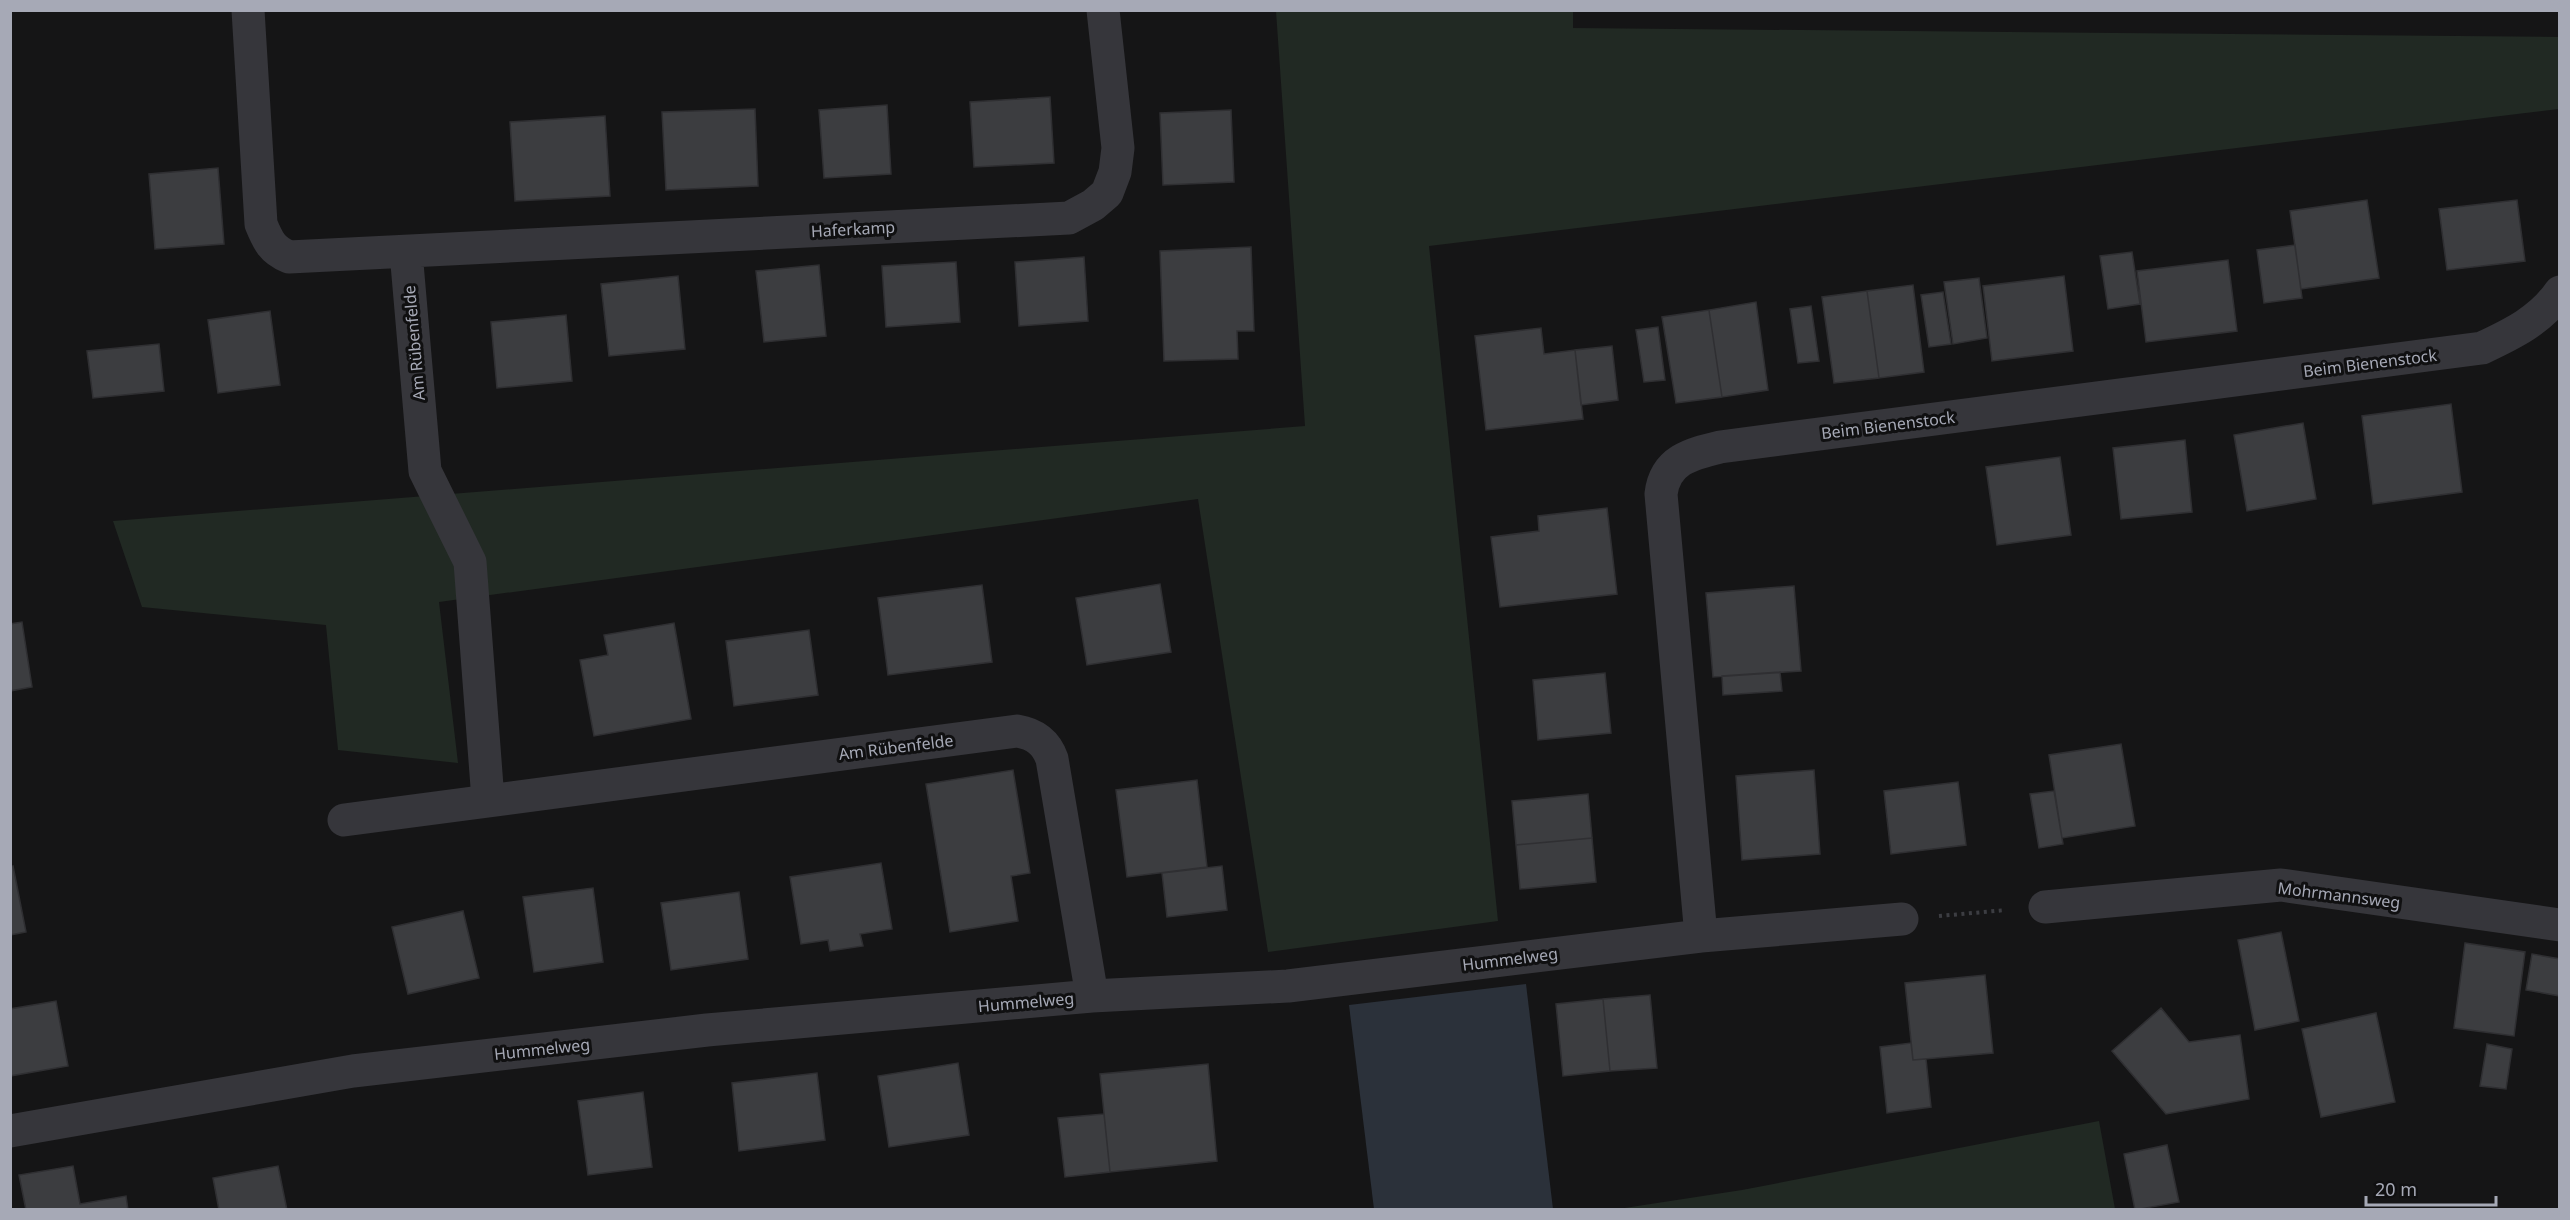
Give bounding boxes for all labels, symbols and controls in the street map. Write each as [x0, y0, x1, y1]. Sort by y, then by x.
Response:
street label: Haferkamp [810, 216, 896, 242]
street label: Am Rübenfelde [398, 285, 430, 401]
street label: Beim Bienenstock [2302, 344, 2438, 382]
street label: Beim Bienenstock [1820, 406, 1956, 444]
street label: Am Rübenfelde [837, 729, 955, 765]
street label: Mohrmannsweg [2276, 877, 2402, 913]
street label: Hummelweg [1461, 942, 1559, 976]
street label: Hummelweg [977, 987, 1075, 1017]
street label: Hummelweg [493, 1033, 591, 1065]
scale bar [2366, 1169, 2496, 1207]
text: 20 m [2375, 1177, 2417, 1201]

